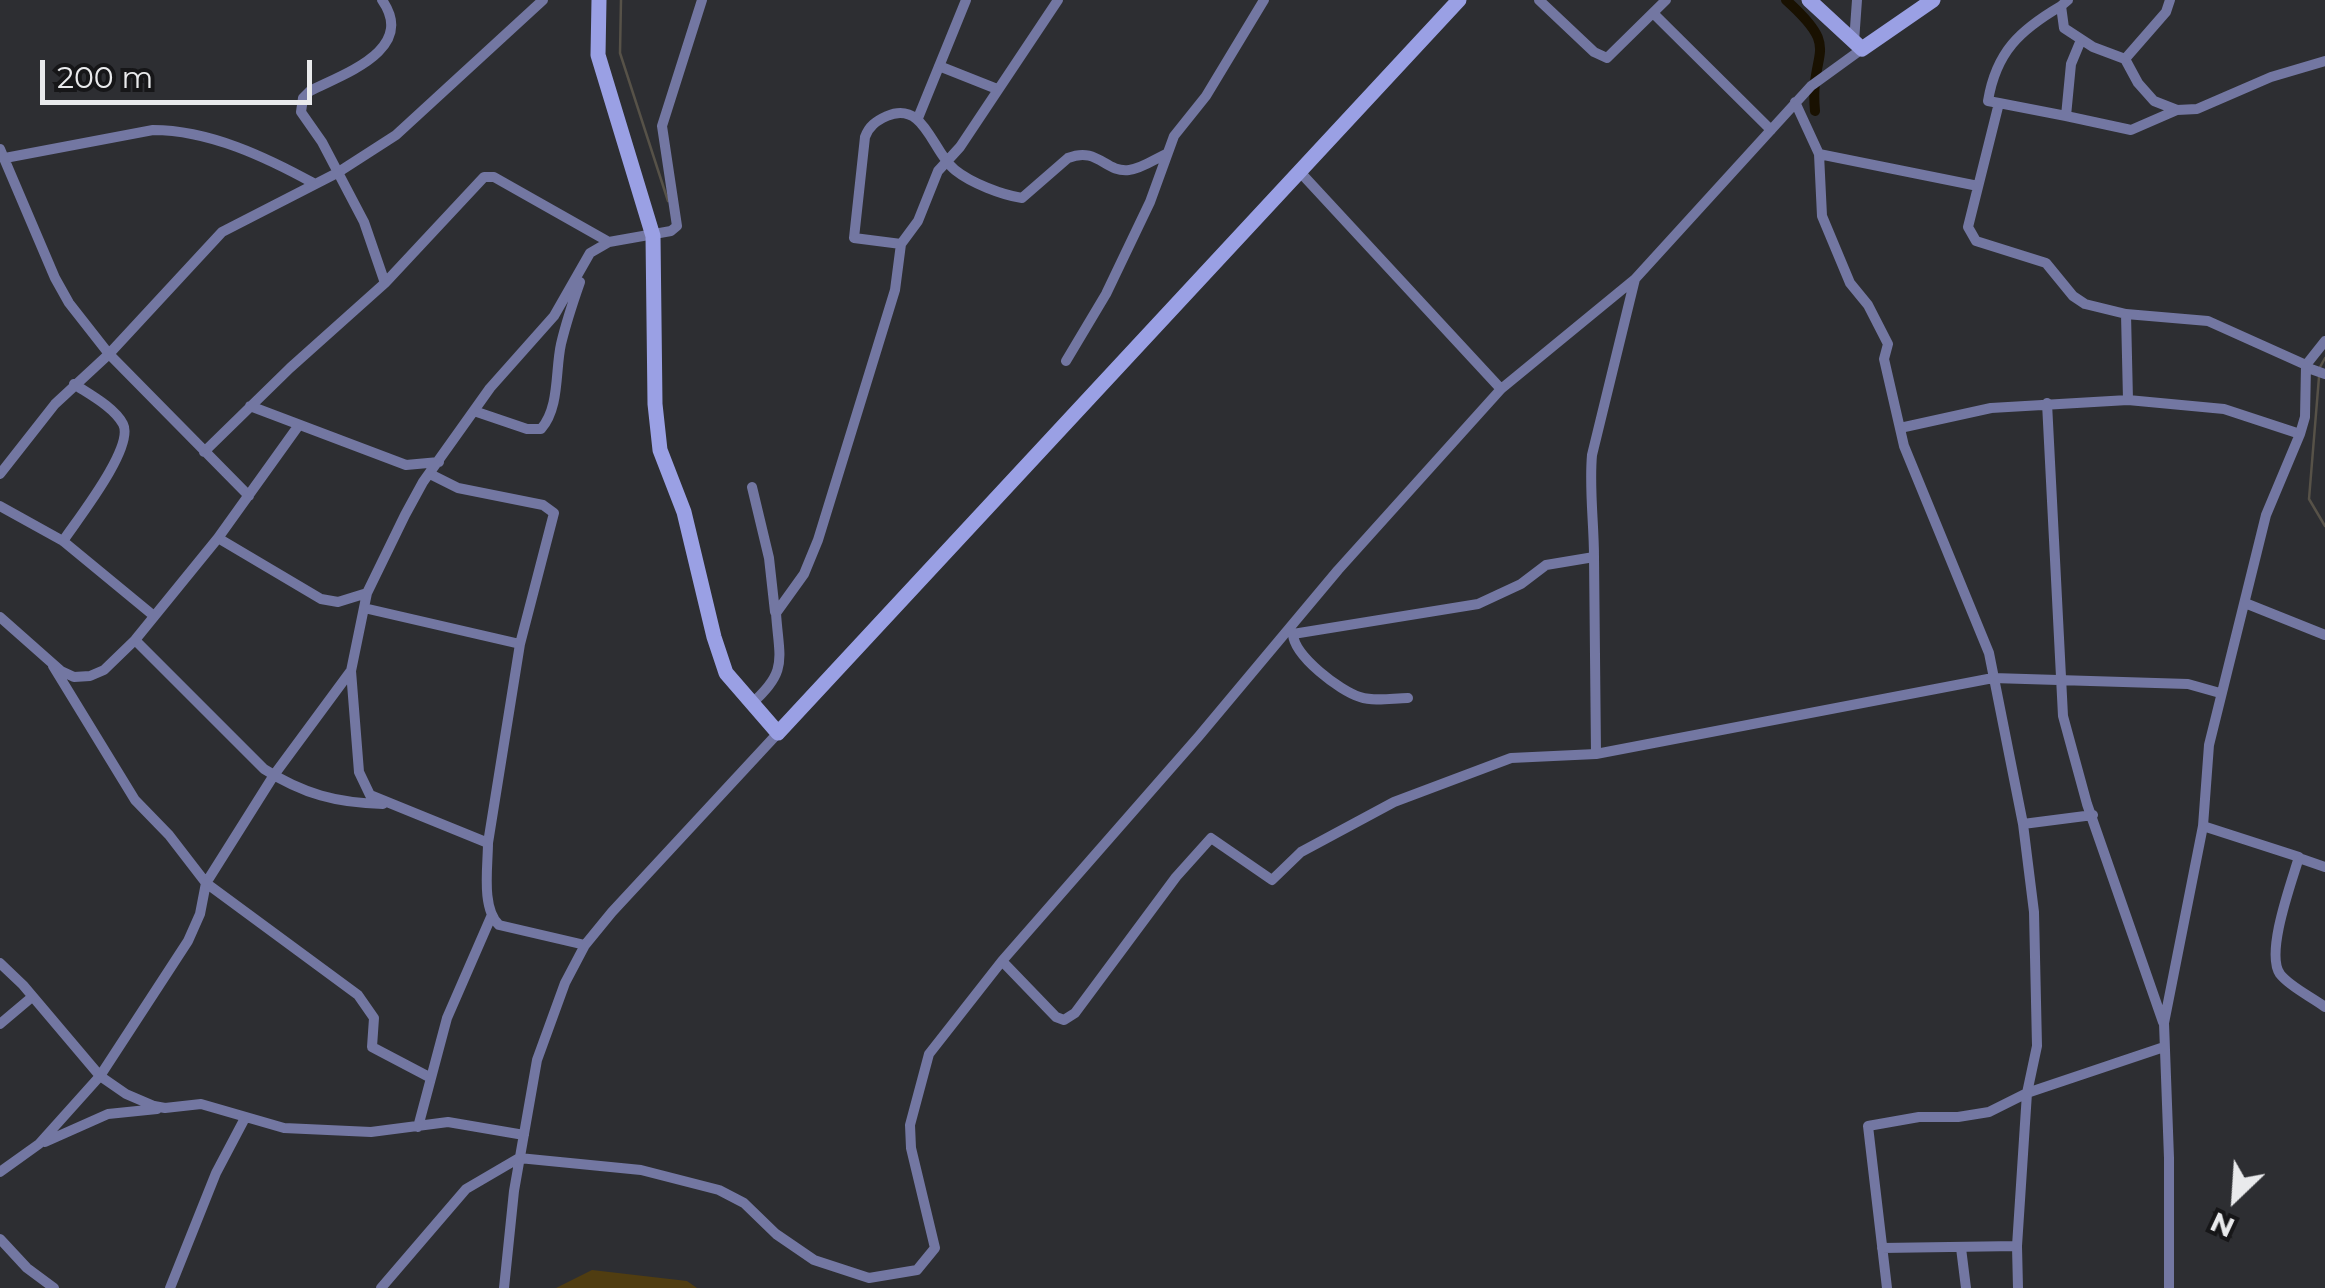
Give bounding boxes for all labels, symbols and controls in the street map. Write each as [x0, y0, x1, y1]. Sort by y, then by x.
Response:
scale bar [45, 40, 318, 102]
text: 200 m [57, 59, 153, 96]
north arrow [2185, 1148, 2285, 1248]
text: N [2205, 1205, 2240, 1245]

